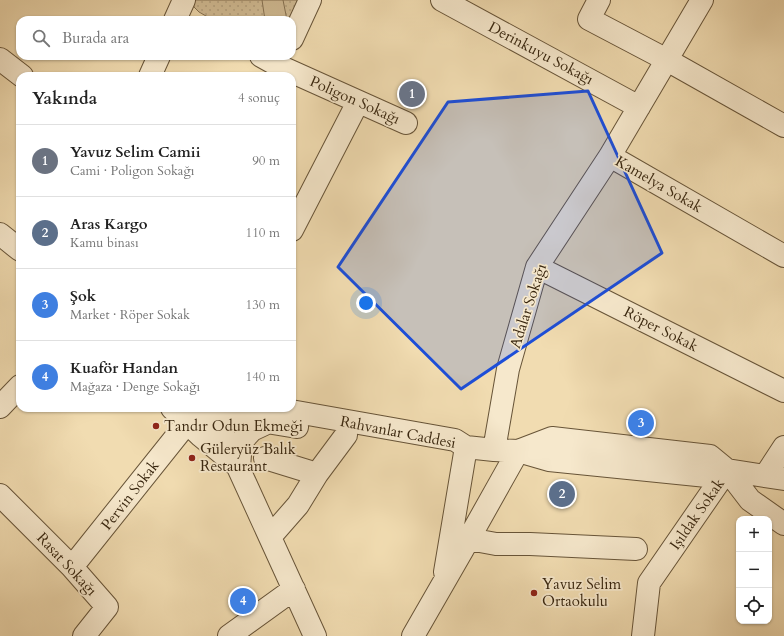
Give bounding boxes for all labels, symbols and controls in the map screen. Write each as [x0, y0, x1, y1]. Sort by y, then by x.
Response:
search box [16, 16, 296, 60]
street label: Derinkuyu Sokağı [485, 17, 597, 89]
icon: search [30, 27, 52, 49]
text: Burada ara [62, 28, 129, 48]
street label: Poligon Sokağı [307, 71, 403, 129]
pin: 1 [399, 79, 425, 109]
text: Yakında [32, 87, 97, 110]
text: 4 sonuç [238, 89, 280, 107]
text: Yavuz Selim Camii [70, 142, 200, 162]
street label: Kamelya Sokak [612, 151, 706, 217]
text: 1 [42, 152, 48, 170]
text: 90 m [252, 152, 280, 170]
text: Cami · Poligon Sokağı [70, 162, 194, 180]
text: Aras Kargo [70, 214, 148, 234]
text: 2 [42, 224, 48, 242]
text: 110 m [246, 224, 280, 242]
text: Kamu binası [70, 234, 139, 252]
street label: Adalar Sokağı [505, 261, 551, 351]
text: Şok [70, 286, 96, 306]
your location [356, 293, 376, 313]
text: 3 [42, 296, 48, 314]
text: 130 m [246, 296, 280, 314]
street label: Röper Sokak [620, 302, 702, 356]
text: Market · Röper Sokak [70, 306, 190, 324]
text: Kuaför Handan [70, 358, 178, 378]
text: 4 [42, 368, 48, 386]
text: 140 m [246, 368, 280, 386]
text: Mağaza · Denge Sokağı [70, 378, 200, 396]
pin: 3 [628, 408, 654, 438]
street label: Rahvanlar Caddesi [338, 411, 458, 453]
place label: Tandır Odun Ekmeği [164, 416, 303, 436]
marker: Tandır Odun Ekmeği [151, 421, 161, 431]
place label: Güleryüz Balık Restaurant [200, 439, 296, 476]
marker: Güleryüz Balık Restaurant [187, 453, 197, 463]
street label: Pervin Sokak [96, 456, 164, 534]
street label: Işıldak Sokak [665, 474, 729, 554]
pin: 2 [549, 479, 575, 509]
map controls [736, 516, 772, 624]
button: + [736, 516, 772, 552]
street label: Rasat Sokağı [32, 528, 102, 600]
button: − [736, 552, 772, 588]
place label: Yavuz Selim Ortaokulu [542, 574, 622, 611]
pin: 4 [230, 586, 256, 616]
marker: Yavuz Selim Ortaokulu [529, 588, 539, 598]
button: locate [736, 588, 772, 624]

